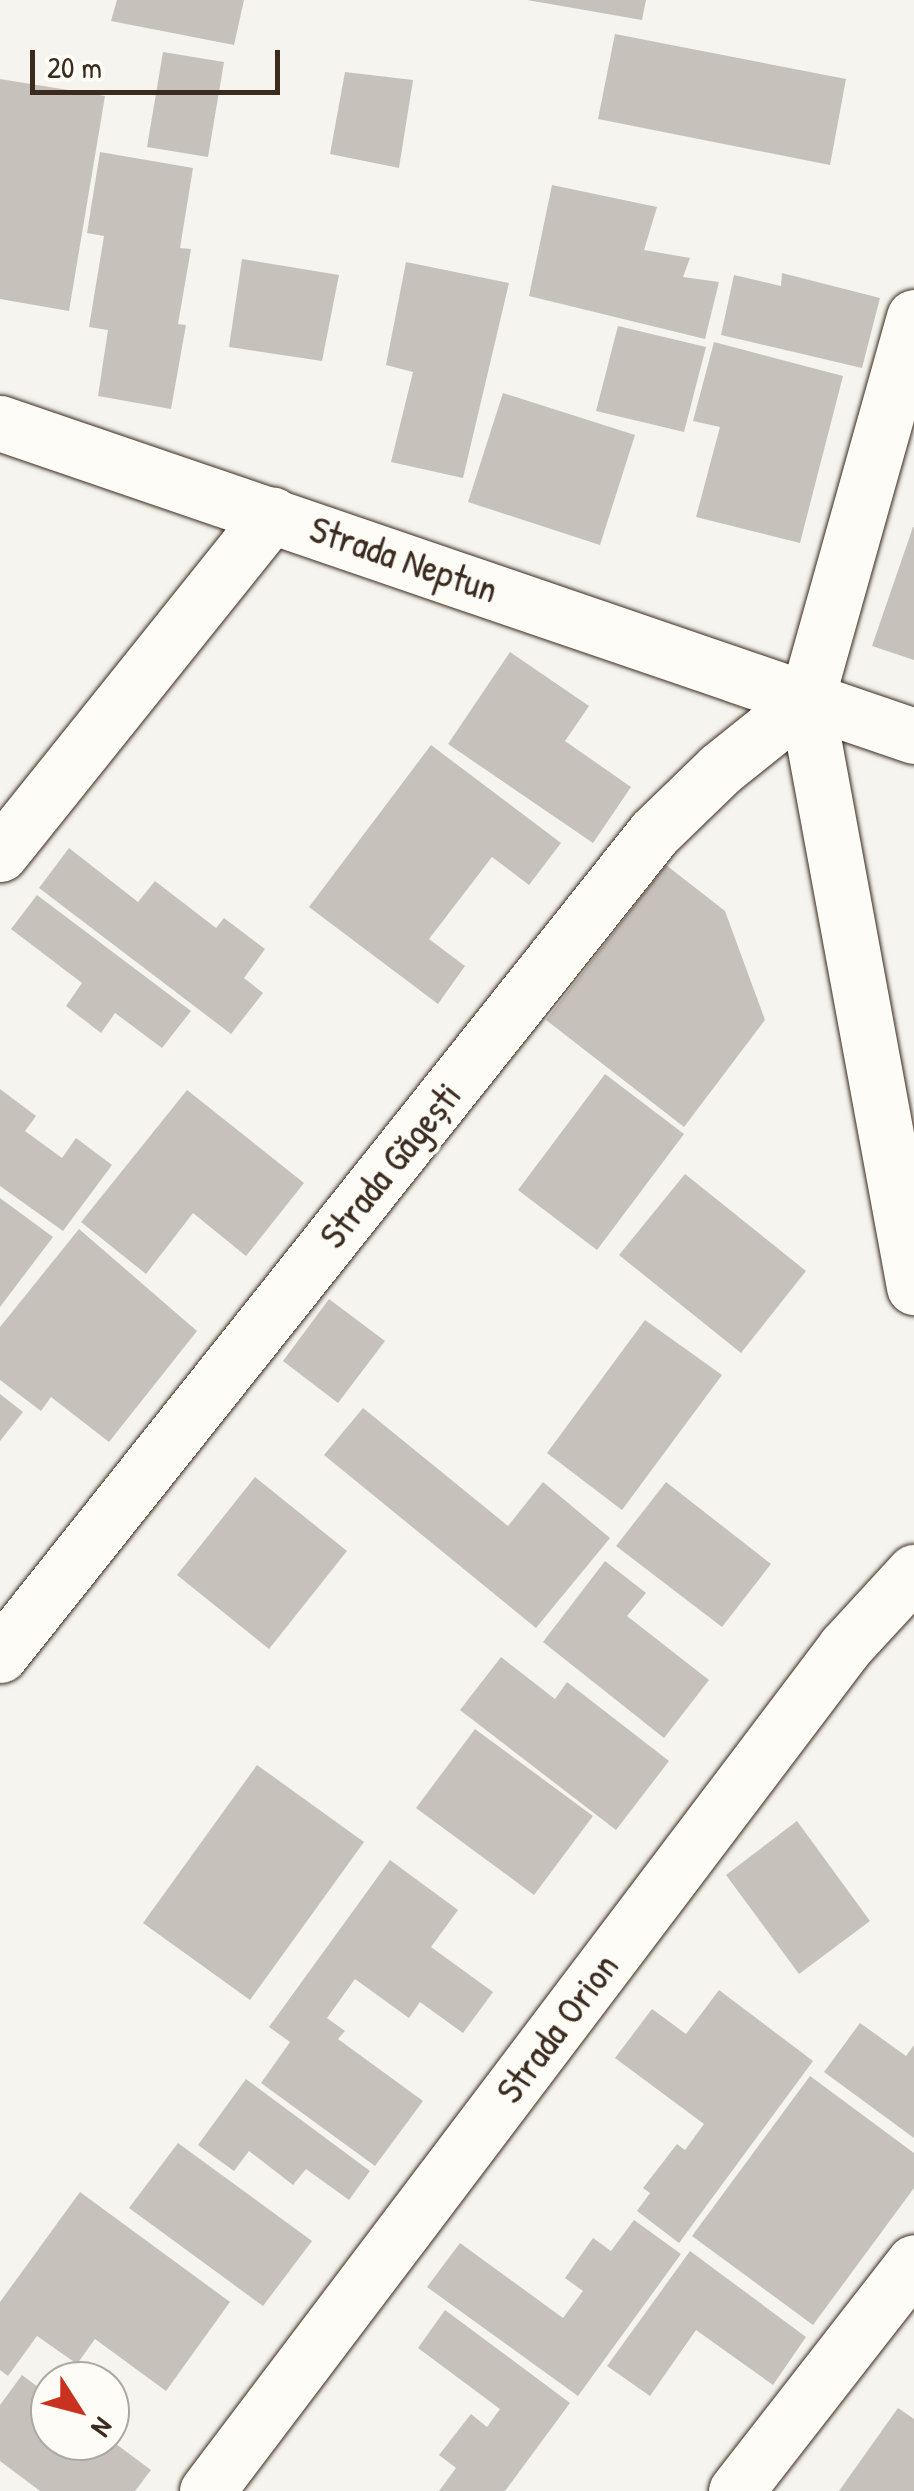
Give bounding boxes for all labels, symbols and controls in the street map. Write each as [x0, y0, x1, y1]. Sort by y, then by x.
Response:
scale bar [35, 30, 285, 92]
text: 20 m [47, 47, 102, 87]
street label: Strada Neptun [304, 506, 504, 612]
street label: Strada Găgești [309, 1073, 471, 1257]
street label: Strada Orion [486, 1944, 628, 2112]
north arrow [30, 2361, 130, 2461]
text: N [83, 2410, 122, 2445]

